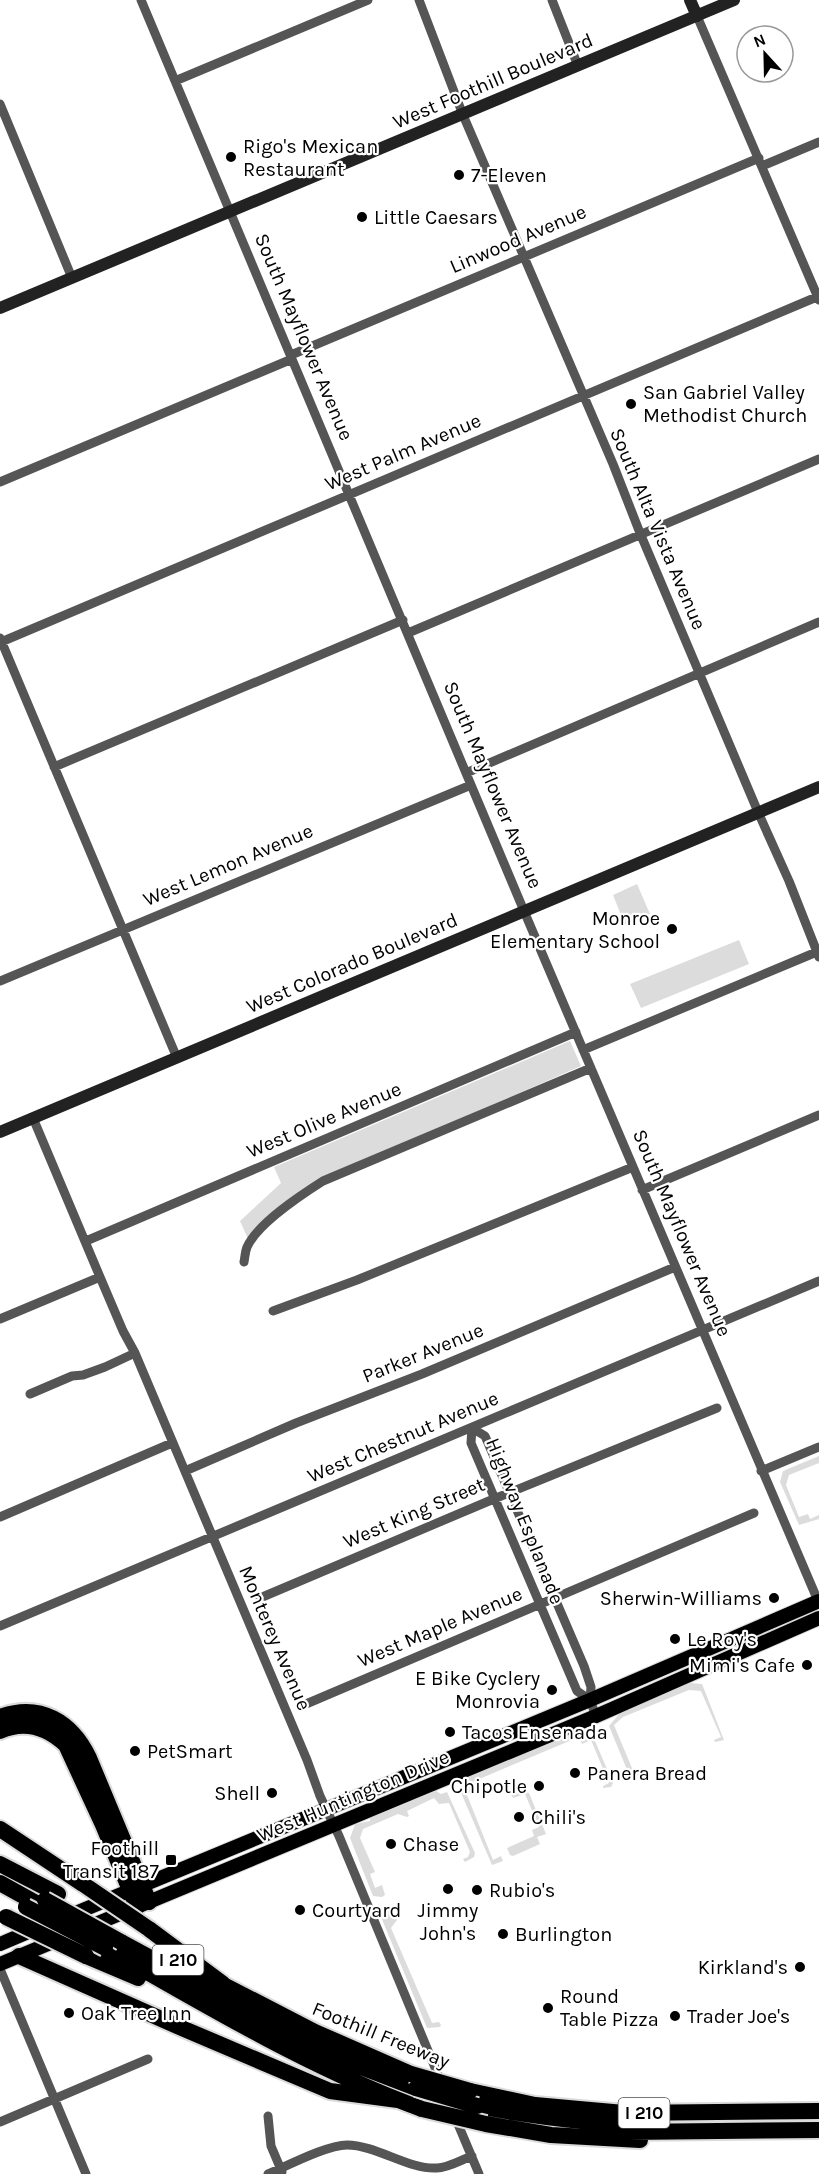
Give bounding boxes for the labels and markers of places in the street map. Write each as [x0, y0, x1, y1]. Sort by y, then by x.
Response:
place label: Rigo's Mexican Restaurant [243, 135, 378, 181]
marker: Rigo's Mexican Restaurant [224, 150, 238, 164]
place label: 7-Eleven [471, 164, 547, 187]
marker: 7-Eleven [452, 168, 466, 182]
place label: Little Caesars [374, 206, 498, 229]
marker: Little Caesars [355, 210, 369, 224]
place label: San Gabriel Valley Methodist Church [643, 381, 807, 427]
marker: San Gabriel Valley Methodist Church [624, 397, 638, 411]
place label: Monroe Elementary School [490, 907, 660, 953]
marker: Monroe Elementary School [665, 922, 679, 936]
place label: Sherwin-Williams [600, 1587, 762, 1610]
marker: Sherwin-Williams [767, 1591, 781, 1605]
place label: Le Roy's [687, 1628, 757, 1651]
marker: Le Roy's [668, 1632, 682, 1646]
place label: Mimi's Cafe [689, 1654, 795, 1677]
marker: Mimi's Cafe [800, 1658, 814, 1672]
place label: E Bike Cyclery Monrovia [415, 1667, 540, 1713]
marker: E Bike Cyclery Monrovia [545, 1683, 559, 1697]
place label: Tacos Ensenada [462, 1721, 608, 1744]
marker: Tacos Ensenada [443, 1725, 457, 1739]
place label: PetSmart [147, 1740, 233, 1763]
marker: PetSmart [128, 1744, 142, 1758]
place label: Panera Bread [587, 1762, 707, 1785]
marker: Panera Bread [568, 1766, 582, 1780]
place label: Chipotle [451, 1775, 527, 1798]
marker: Chipotle [532, 1779, 546, 1793]
place label: Shell [214, 1782, 260, 1805]
marker: Shell [265, 1786, 279, 1800]
place label: Chili's [531, 1806, 586, 1829]
marker: Chili's [512, 1810, 526, 1824]
place label: Chase [403, 1833, 459, 1856]
place label: Foothill Transit 187 [63, 1837, 160, 1883]
marker: Chase [384, 1837, 398, 1851]
marker: Foothill Transit 187 [164, 1853, 178, 1867]
place label: Rubio's [489, 1879, 555, 1902]
marker: Jimmy John's [441, 1882, 455, 1896]
marker: Rubio's [470, 1883, 484, 1897]
place label: Courtyard [312, 1899, 401, 1922]
place label: Jimmy John's [418, 1899, 478, 1945]
marker: Courtyard [293, 1903, 307, 1917]
place label: Burlington [515, 1923, 612, 1946]
marker: Burlington [496, 1927, 510, 1941]
place label: Kirkland's [698, 1956, 788, 1979]
marker: Kirkland's [793, 1960, 807, 1974]
place label: Round Table Pizza [560, 1985, 659, 2031]
marker: Round Table Pizza [541, 2001, 555, 2015]
place label: Oak Tree Inn [81, 2002, 192, 2025]
place label: Trader Joe's [687, 2005, 790, 2028]
marker: Oak Tree Inn [62, 2006, 76, 2020]
marker: Trader Joe's [668, 2009, 682, 2023]

